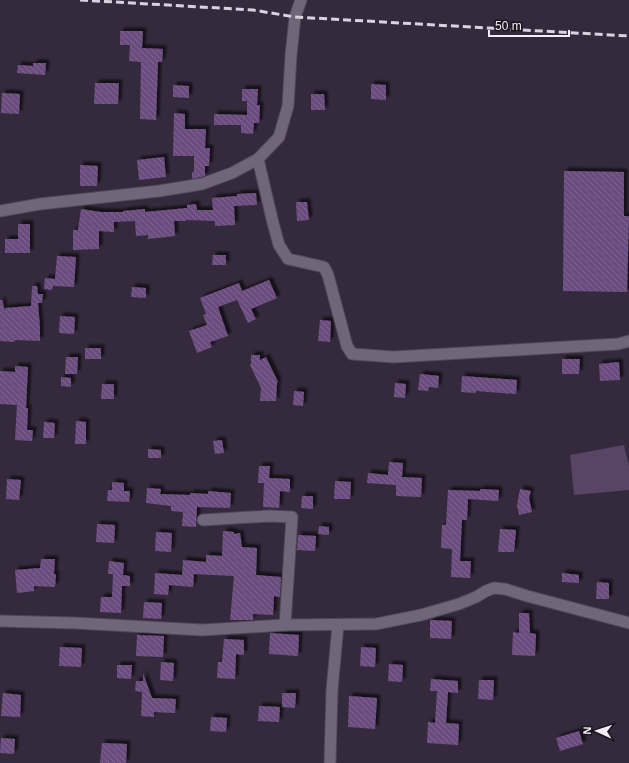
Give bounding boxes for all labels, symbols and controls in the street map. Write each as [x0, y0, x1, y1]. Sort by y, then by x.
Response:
scale bar [489, 12, 569, 38]
text: 50 m [495, 19, 522, 33]
north arrow [577, 711, 617, 751]
text: N [581, 726, 593, 735]

